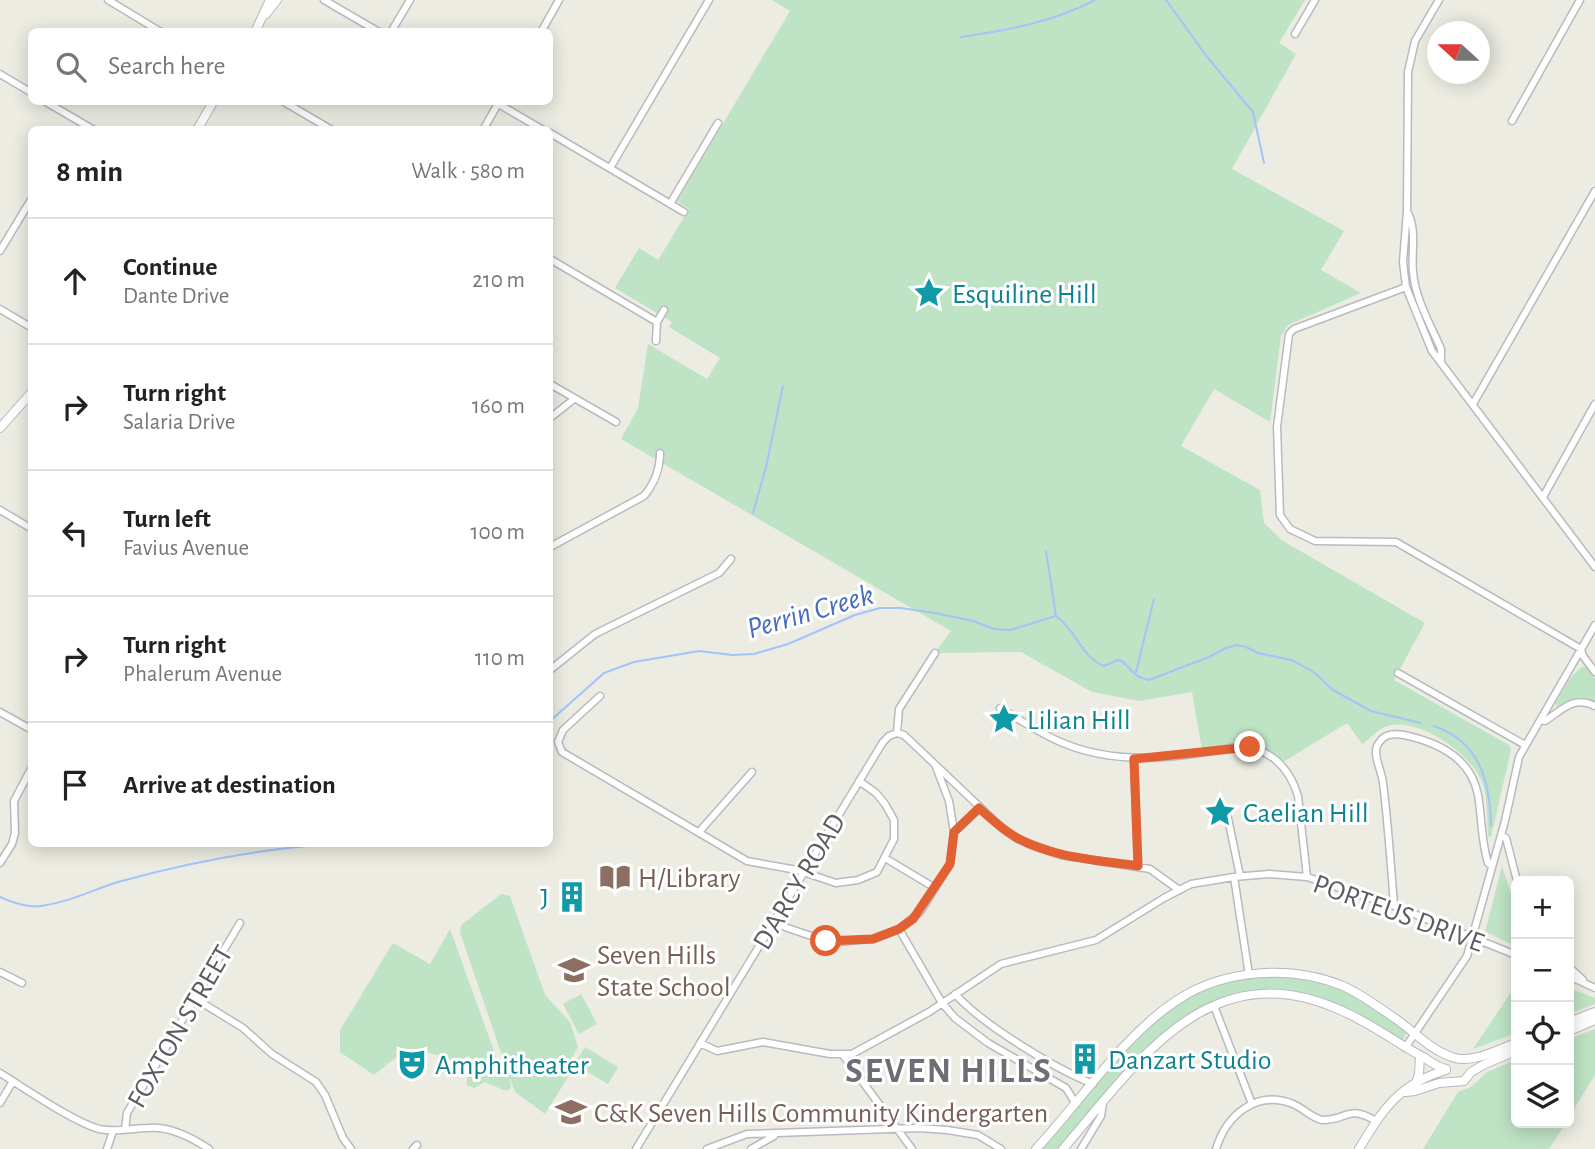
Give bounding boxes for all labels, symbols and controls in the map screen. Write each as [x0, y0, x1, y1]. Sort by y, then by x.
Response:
north arrow [1427, 21, 1490, 84]
search box [28, 28, 553, 105]
icon: search [52, 48, 90, 86]
text: Search here [108, 53, 226, 79]
text: 8 min [56, 157, 123, 187]
text: Walk · 580 m [411, 160, 525, 183]
text: Continue [123, 254, 218, 280]
icon: ahead [56, 262, 94, 300]
text: 210 m [472, 269, 525, 292]
place icon: Esquiline Hill [912, 276, 946, 310]
place label: Esquiline Hill [952, 281, 1097, 309]
text: Dante Drive [123, 285, 229, 308]
text: Turn right [123, 380, 226, 406]
icon: right [56, 388, 94, 426]
text: 160 m [472, 395, 525, 418]
text: Salaria Drive [123, 411, 235, 434]
text: Turn left [123, 506, 211, 532]
icon: left [56, 514, 94, 552]
text: 100 m [471, 521, 525, 544]
text: Favius Avenue [123, 537, 249, 560]
water label: Perrin Creek [744, 580, 877, 644]
text: Turn right [123, 632, 226, 658]
icon: right [56, 640, 94, 678]
text: 110 m [475, 647, 525, 670]
text: Phalerum Avenue [123, 663, 282, 686]
place icon: Lilian Hill [987, 702, 1021, 736]
place label: Lilian Hill [1027, 707, 1131, 735]
route end [1234, 731, 1265, 762]
icon: arrive [56, 766, 94, 804]
text: Arrive at destination [123, 772, 336, 798]
place icon: Caelian Hill [1203, 795, 1237, 829]
place label: Caelian Hill [1243, 800, 1369, 828]
street label: D'ARCY ROAD [748, 809, 851, 955]
library icon: H/Library [598, 860, 632, 894]
place label: H/Library [638, 865, 741, 893]
street label: PORTEUS DRIVE [1309, 870, 1487, 958]
map controls [1511, 876, 1574, 1128]
button: + [1511, 876, 1574, 939]
building icon: J [555, 880, 589, 914]
place label: J [540, 885, 549, 913]
route start [810, 925, 841, 956]
button: − [1511, 939, 1574, 1002]
street label: FOXTON STREET [123, 941, 239, 1113]
place label: Seven Hills State School [597, 942, 731, 1002]
school or university icon: Seven Hills State School [557, 953, 591, 987]
button: locate [1511, 1002, 1574, 1065]
building icon: Danzart Studio [1068, 1042, 1102, 1076]
theatre icon: Amphitheater [395, 1047, 429, 1081]
place label: Danzart Studio [1108, 1047, 1271, 1075]
place label: Amphitheater [435, 1052, 589, 1080]
district label: SEVEN HILLS [845, 1054, 1053, 1089]
button: layers [1511, 1065, 1574, 1128]
school or university icon: C&K Seven Hills Community Kindergarten [554, 1095, 588, 1129]
place label: C&K Seven Hills Community Kindergarten [594, 1100, 1048, 1128]

